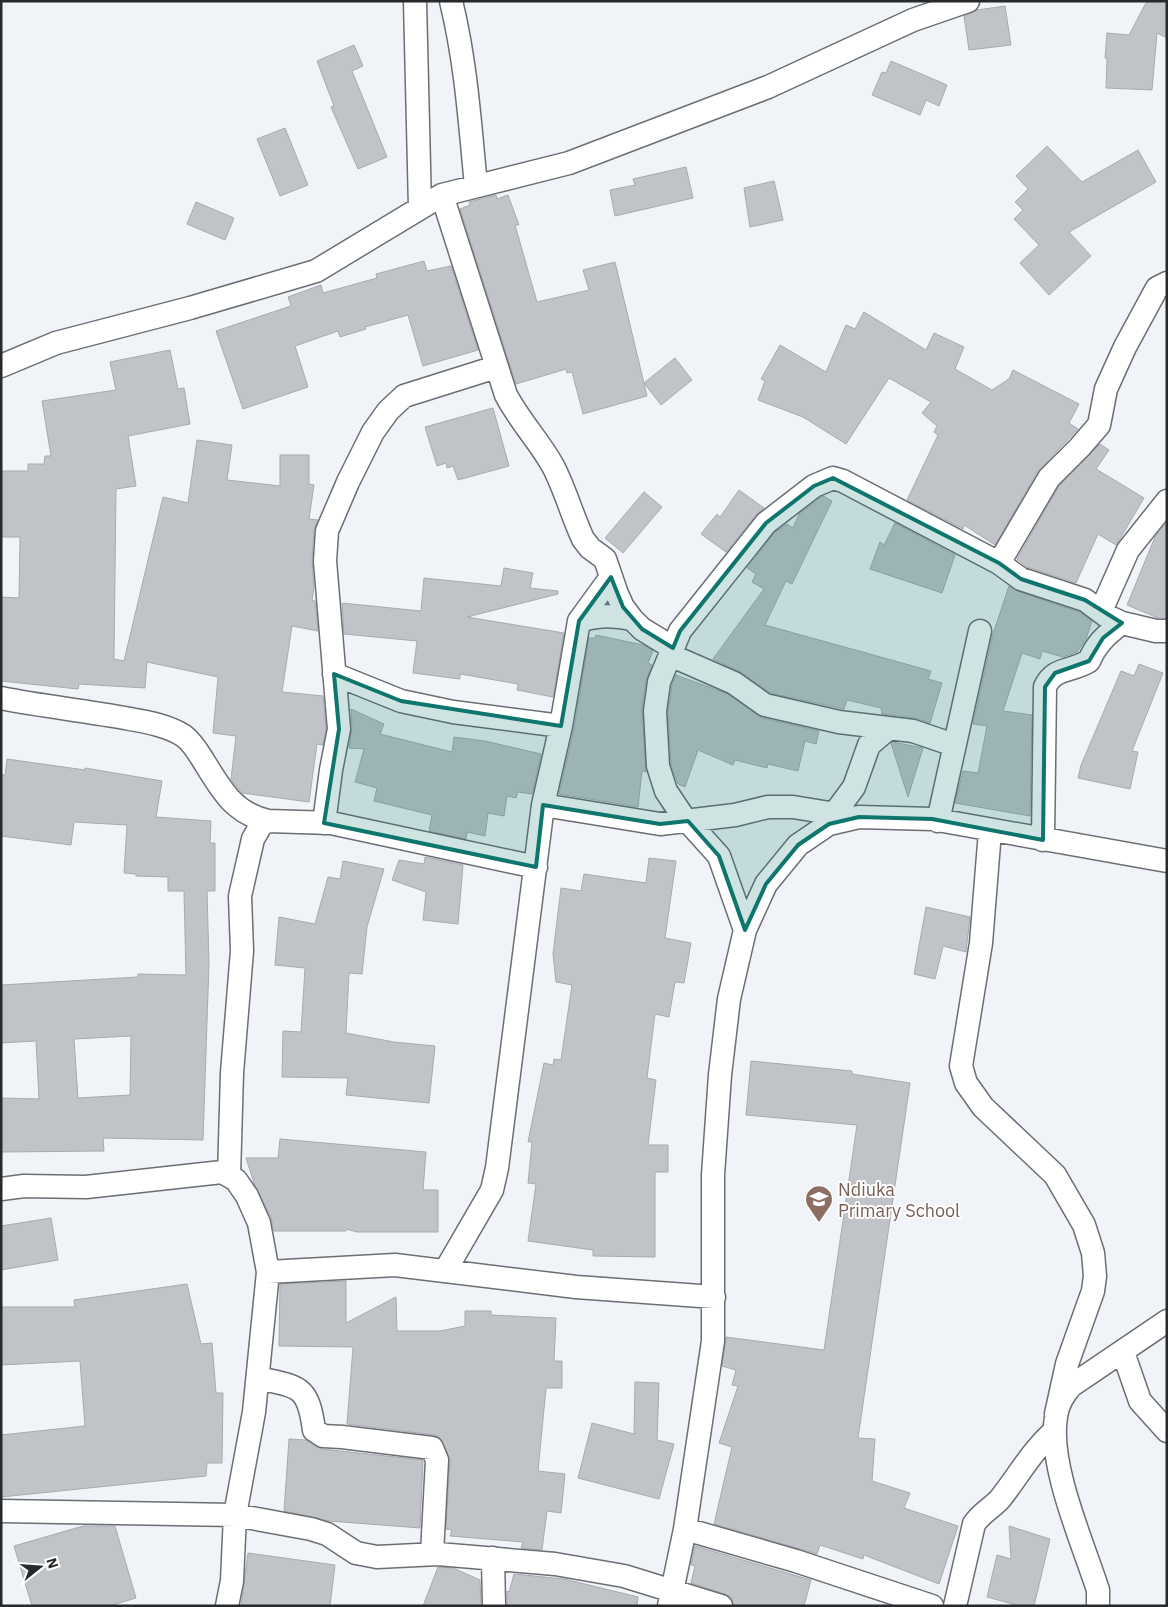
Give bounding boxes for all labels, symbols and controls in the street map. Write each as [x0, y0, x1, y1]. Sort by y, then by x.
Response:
place label: Ndiuka Primary School [838, 1178, 960, 1222]
school or university icon: Ndiuka Primary School [804, 1184, 834, 1223]
north arrow [15, 1542, 65, 1592]
text: N [42, 1556, 63, 1571]

